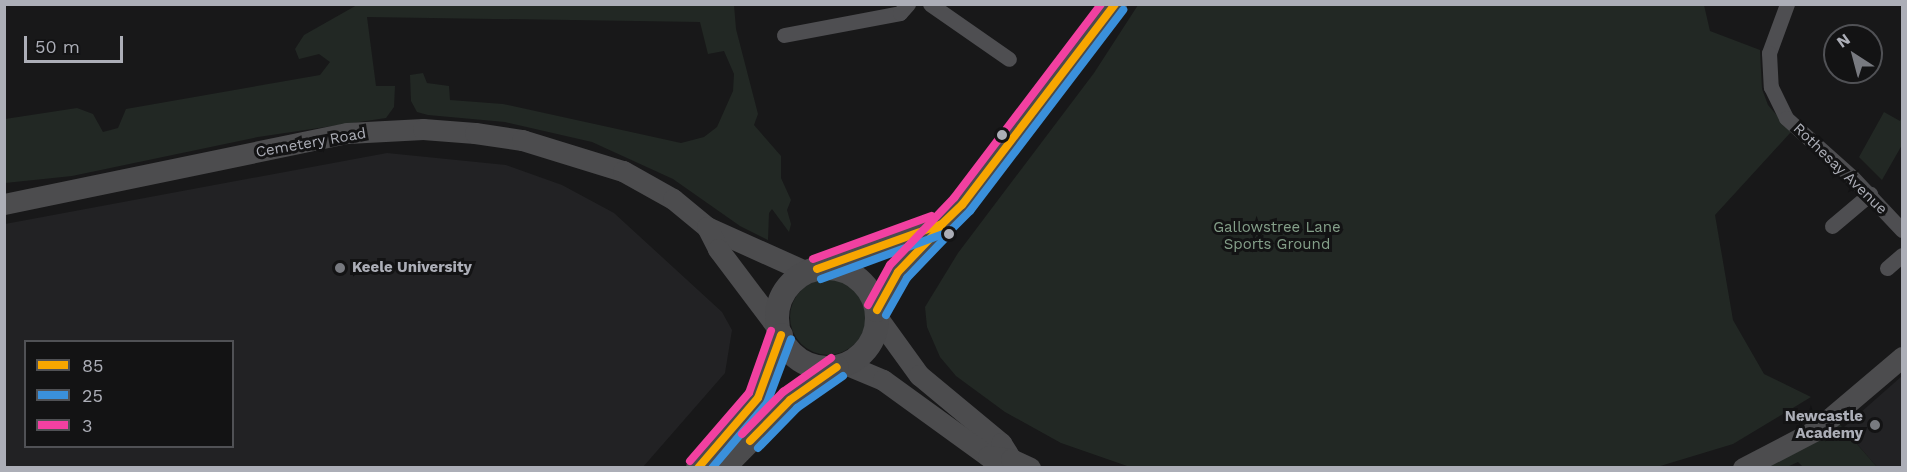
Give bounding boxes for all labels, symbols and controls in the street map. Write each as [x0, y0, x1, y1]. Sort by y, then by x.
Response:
scale bar [27, 24, 126, 62]
north arrow [1823, 24, 1883, 84]
text: N [1833, 29, 1854, 52]
text: 50 m [35, 36, 80, 57]
street label: Rothesay Avenue [1789, 119, 1891, 219]
street label: Cemetery Road [254, 124, 368, 162]
unlabelled marker [996, 129, 1008, 141]
park label: Gallowstree Lane Sports Ground [1213, 218, 1341, 253]
unlabelled marker [943, 228, 955, 240]
place label: Keele University [352, 259, 472, 277]
marker: Keele University [333, 261, 347, 275]
legend [24, 340, 234, 448]
text: 85 [82, 355, 104, 376]
text: 25 [82, 385, 103, 406]
place label: Newcastle Academy [1785, 407, 1863, 442]
text: 3 [82, 415, 93, 436]
marker: Newcastle Academy [1868, 418, 1882, 432]

